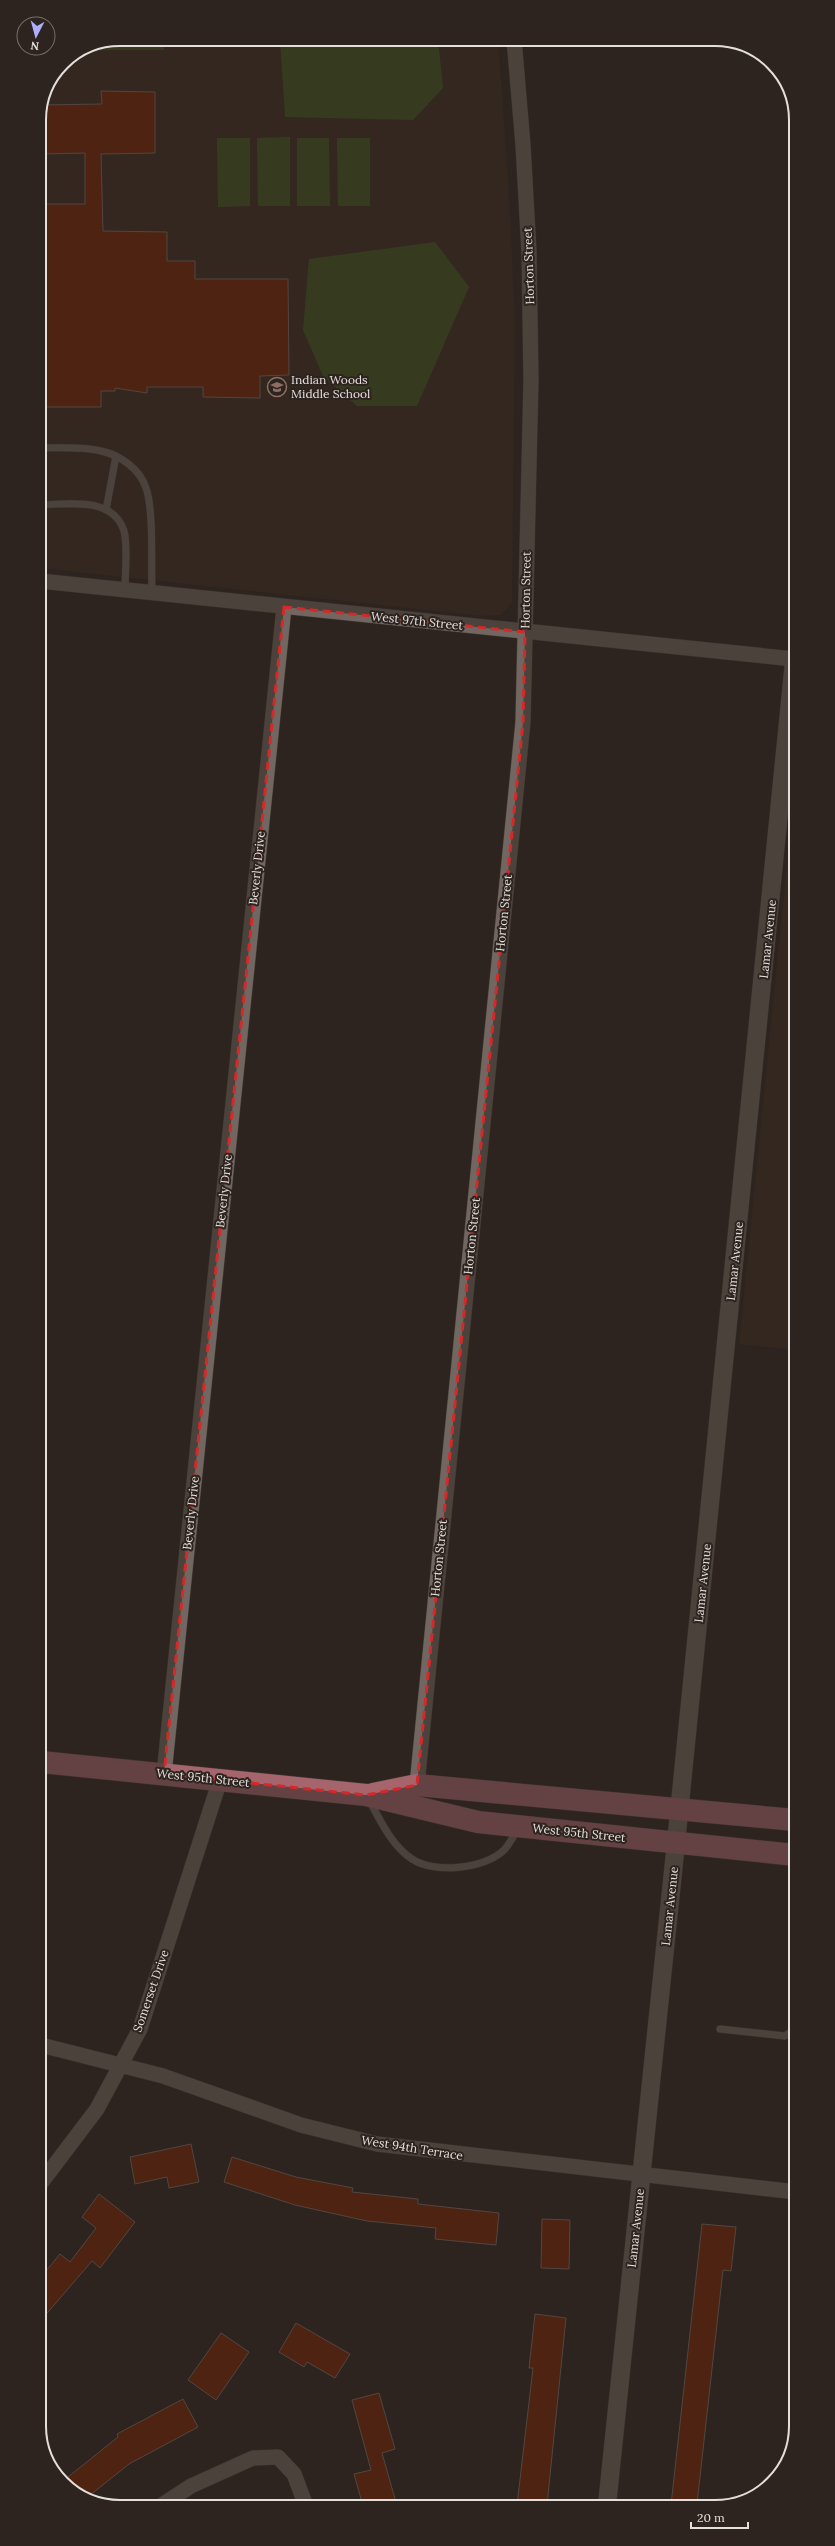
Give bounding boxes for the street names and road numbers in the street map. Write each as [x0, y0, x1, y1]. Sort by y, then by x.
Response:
street label: Horton Street [520, 227, 537, 305]
street label: Horton Street [517, 551, 534, 629]
street label: West 97th Street [370, 608, 464, 633]
street label: Beverly Drive [245, 830, 268, 906]
street label: Horton Street [492, 873, 515, 952]
street label: Lamar Avenue [756, 898, 779, 979]
street label: Beverly Drive [212, 1153, 235, 1229]
street label: Horton Street [460, 1196, 483, 1275]
street label: Lamar Avenue [723, 1220, 746, 1301]
street label: Beverly Drive [179, 1475, 202, 1551]
street label: Horton Street [427, 1518, 450, 1597]
street label: Lamar Avenue [691, 1542, 714, 1623]
street label: West 95th Street [156, 1765, 251, 1790]
street label: West 95th Street [532, 1820, 627, 1845]
street label: Lamar Avenue [658, 1865, 681, 1946]
street label: Somerset Drive [129, 1947, 172, 2034]
street label: West 94th Terrace [360, 2132, 464, 2163]
street label: Lamar Avenue [624, 2187, 647, 2268]

